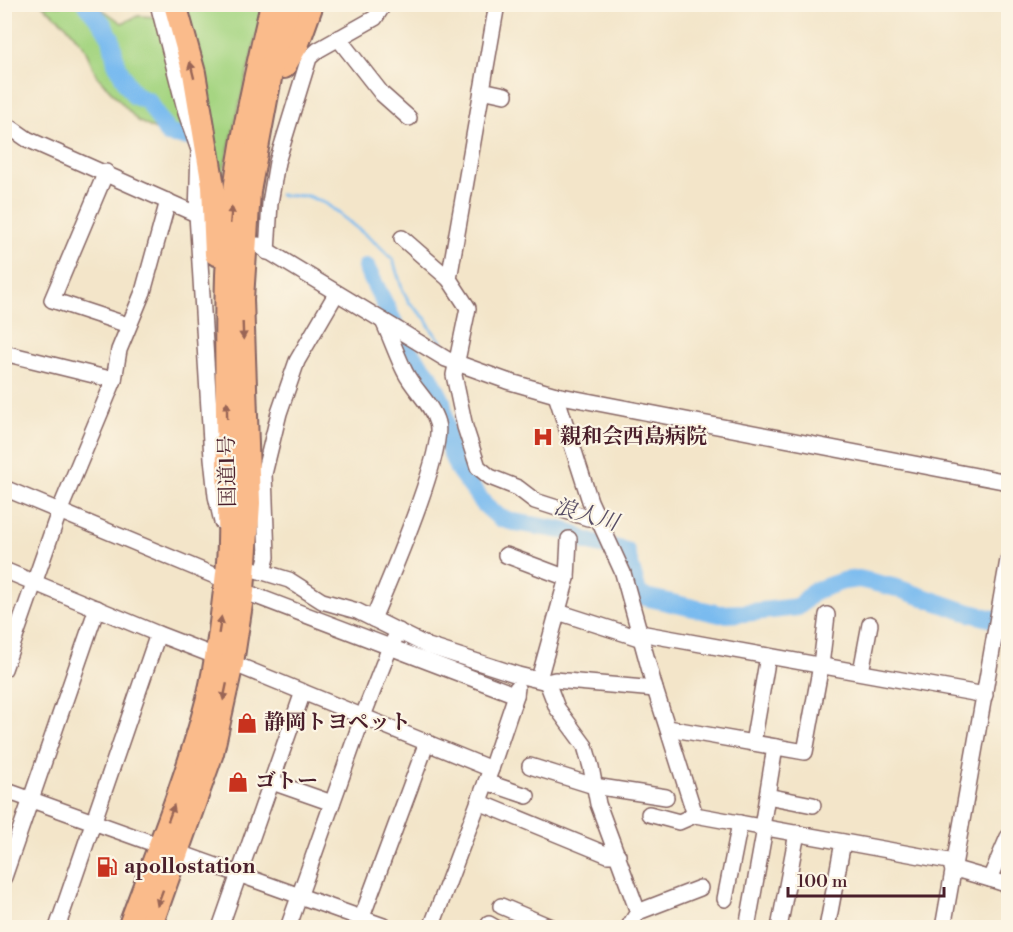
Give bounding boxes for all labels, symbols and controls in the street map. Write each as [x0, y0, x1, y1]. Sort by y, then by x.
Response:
one-way arrow [187, 61, 197, 79]
one-way arrow [226, 205, 236, 224]
one-way arrow [238, 322, 247, 341]
one-way arrow [222, 400, 232, 419]
place label: 親和会西島病院 [560, 424, 707, 450]
hospital icon: 親和会西島病院 [531, 425, 555, 449]
street label: 国道1号 [214, 435, 242, 507]
water label: 浪人川 [551, 493, 623, 538]
one-way arrow [215, 615, 224, 634]
one-way arrow [220, 683, 229, 702]
place label: 静岡トヨペット [264, 710, 411, 736]
shop icon: 静岡トヨペット [235, 711, 259, 735]
place label: ゴトー [255, 769, 318, 795]
shop icon: ゴトー [226, 770, 250, 794]
one-way arrow [167, 804, 176, 822]
place label: apollostation [124, 854, 255, 880]
fuel station icon: apollostation [95, 855, 119, 879]
scale bar [788, 860, 944, 898]
text: 100 m [797, 870, 848, 893]
one-way arrow [155, 889, 165, 907]

